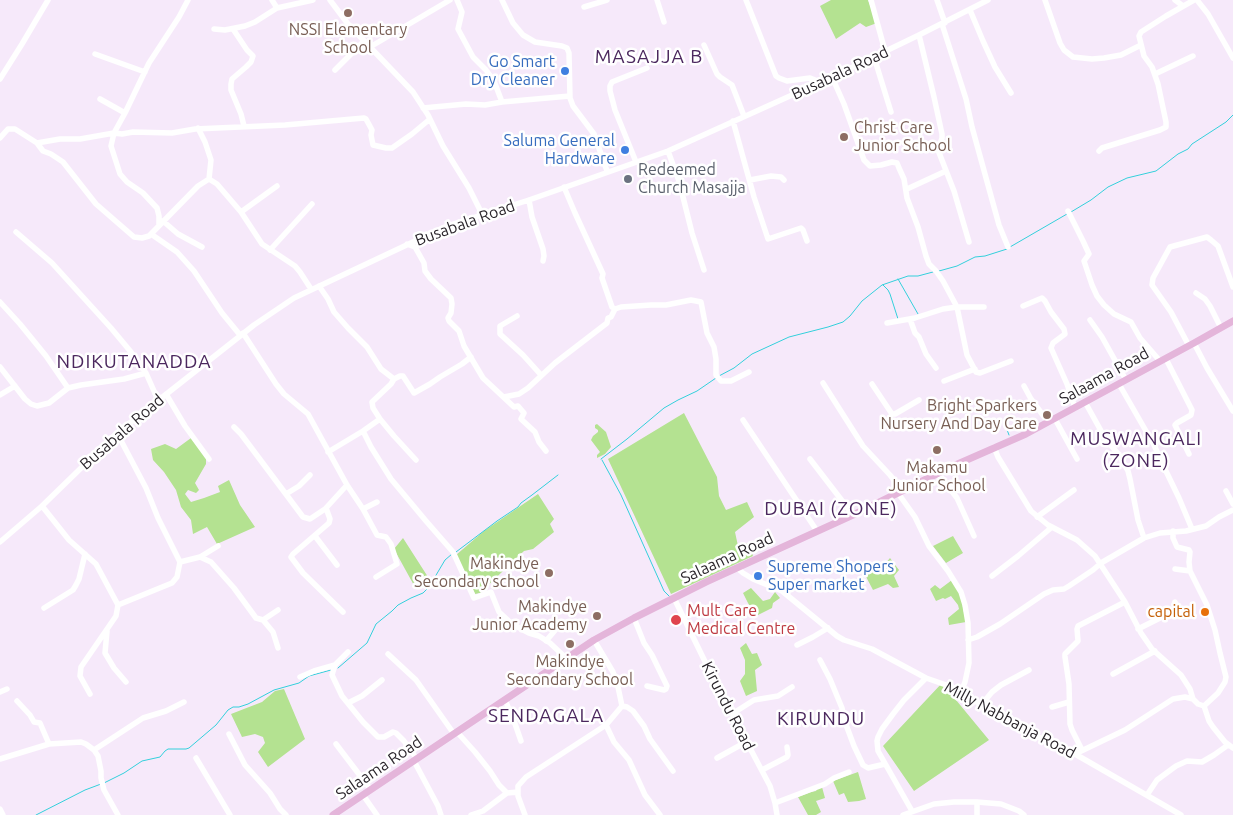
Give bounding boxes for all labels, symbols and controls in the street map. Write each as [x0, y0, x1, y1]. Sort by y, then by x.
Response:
marker: NSSI Elementary School [342, 7, 354, 19]
place label: NSSI Elementary School [289, 20, 407, 58]
street label: Busabala Road [788, 42, 892, 104]
district label: MASAJJA B [594, 46, 704, 68]
place label: Go Smart Dry Cleaner [471, 52, 555, 90]
marker: Go Smart Dry Cleaner [559, 65, 571, 77]
place label: Christ Care Junior School [854, 118, 951, 156]
place label: Saluma General Hardware [503, 131, 615, 169]
marker: Christ Care Junior School [838, 131, 850, 143]
marker: Saluma General Hardware [619, 144, 631, 156]
place label: Redeemed Church Masajja [638, 160, 746, 198]
marker: Redeemed Church Masajja [622, 173, 634, 185]
street label: Busabala Road [412, 196, 518, 250]
street label: Salaama Road [1056, 343, 1152, 409]
district label: NDIKUTANADDA [55, 351, 213, 373]
street label: Busabala Road [76, 390, 168, 474]
place label: Bright Sparkers Nursery And Day Care [880, 396, 1037, 434]
marker: Bright Sparkers Nursery And Day Care [1041, 409, 1053, 421]
district label: MUSWANGALI (ZONE) [1069, 428, 1203, 472]
marker: Makamu Junior School [931, 444, 943, 456]
place label: Makamu Junior School [889, 458, 985, 496]
district label: DUBAI (ZONE) [763, 498, 899, 520]
street label: Salaama Road [678, 528, 776, 588]
place label: Makindye Secondary school [414, 554, 539, 592]
place label: Supreme Shopers Super market [768, 557, 894, 595]
marker: Makindye Secondary school [543, 567, 555, 579]
marker: Supreme Shopers Super market [752, 570, 764, 582]
place label: Makindye Junior Academy [472, 597, 587, 635]
place label: Mult Care Medical Centre [687, 601, 795, 639]
place label: capital [1147, 602, 1195, 622]
marker: capital [1199, 606, 1211, 618]
marker: Makindye Junior Academy [591, 610, 603, 622]
marker: Mult Care Medical Centre [669, 613, 683, 627]
marker: Makindye Secondary School [564, 638, 576, 650]
place label: Makindye Secondary School [507, 652, 633, 690]
street label: Kirundu Road [697, 658, 759, 754]
street label: Milly Nabbanja Road [941, 677, 1079, 763]
district label: SENDAGALA [487, 705, 605, 727]
district label: KIRUNDU [776, 708, 866, 730]
street label: Salaama Road [332, 732, 426, 804]

